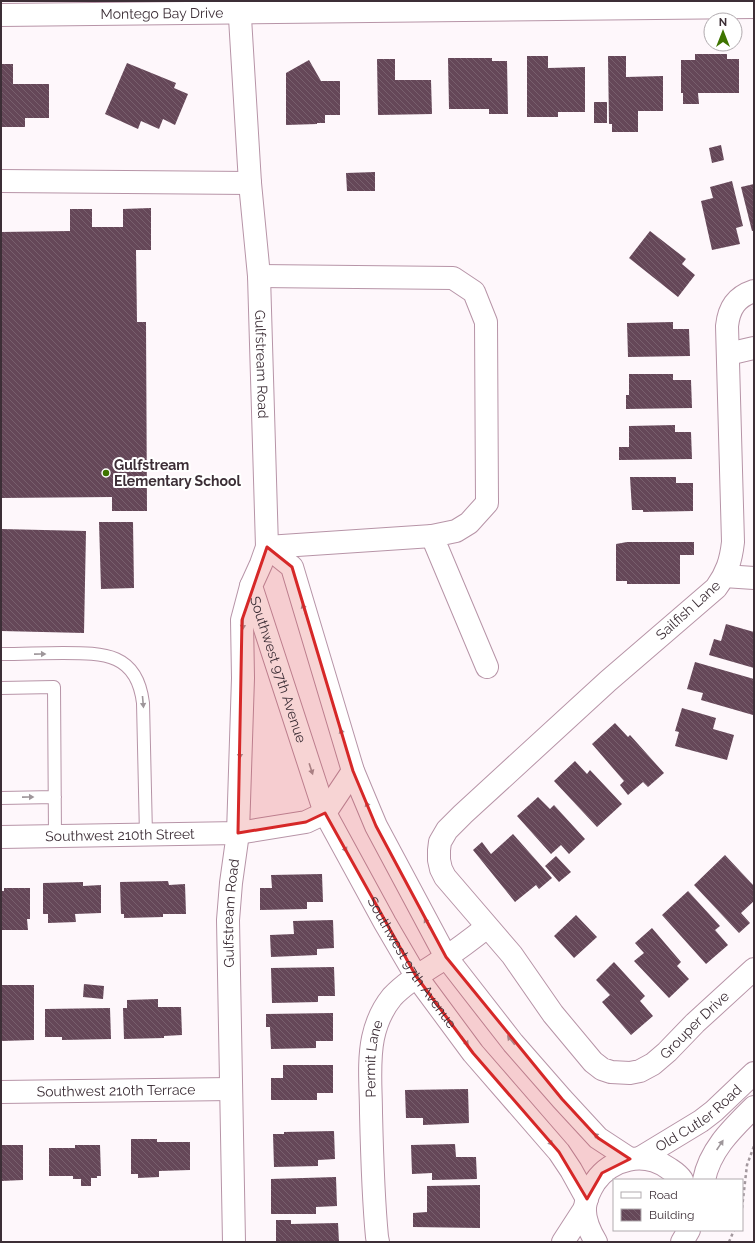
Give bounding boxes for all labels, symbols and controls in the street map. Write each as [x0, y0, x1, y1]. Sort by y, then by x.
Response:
street label: Montego Bay Drive [100, 5, 224, 22]
north arrow [703, 12, 743, 52]
text: N [719, 16, 727, 29]
street label: Gulfstream Road [252, 310, 271, 419]
place label: Gulfstream Elementary School [114, 457, 242, 489]
marker: Gulfstream Elementary School [101, 468, 111, 478]
street label: Sailfish Lane [653, 577, 723, 643]
street label: Southwest 97th Avenue [247, 594, 310, 745]
one-way arrow [301, 603, 307, 615]
one-way arrow [239, 618, 246, 630]
one-way arrow [34, 650, 46, 657]
one-way arrow [139, 696, 146, 708]
one-way arrow [339, 728, 345, 740]
one-way arrow [237, 747, 244, 759]
one-way arrow [308, 763, 314, 775]
one-way arrow [22, 794, 35, 800]
one-way arrow [365, 802, 371, 813]
street label: Southwest 210th Street [45, 826, 195, 844]
one-way arrow [340, 842, 347, 853]
street label: Gulfstream Road [220, 858, 242, 968]
street label: Southwest 97th Avenue [364, 894, 460, 1031]
one-way arrow [424, 917, 431, 929]
street label: Grouper Drive [657, 988, 732, 1062]
street label: Permit Lane [362, 1017, 386, 1098]
one-way arrow [507, 1035, 515, 1046]
one-way arrow [460, 1036, 469, 1047]
street label: Southwest 210th Terrace [37, 1081, 195, 1100]
street label: Old Cutler Road [652, 1081, 745, 1155]
one-way arrow [593, 1132, 603, 1141]
one-way arrow [544, 1135, 553, 1146]
one-way arrow [716, 1140, 724, 1150]
legend [613, 1179, 743, 1231]
text: Road [649, 1188, 678, 1202]
text: Building [649, 1208, 695, 1222]

